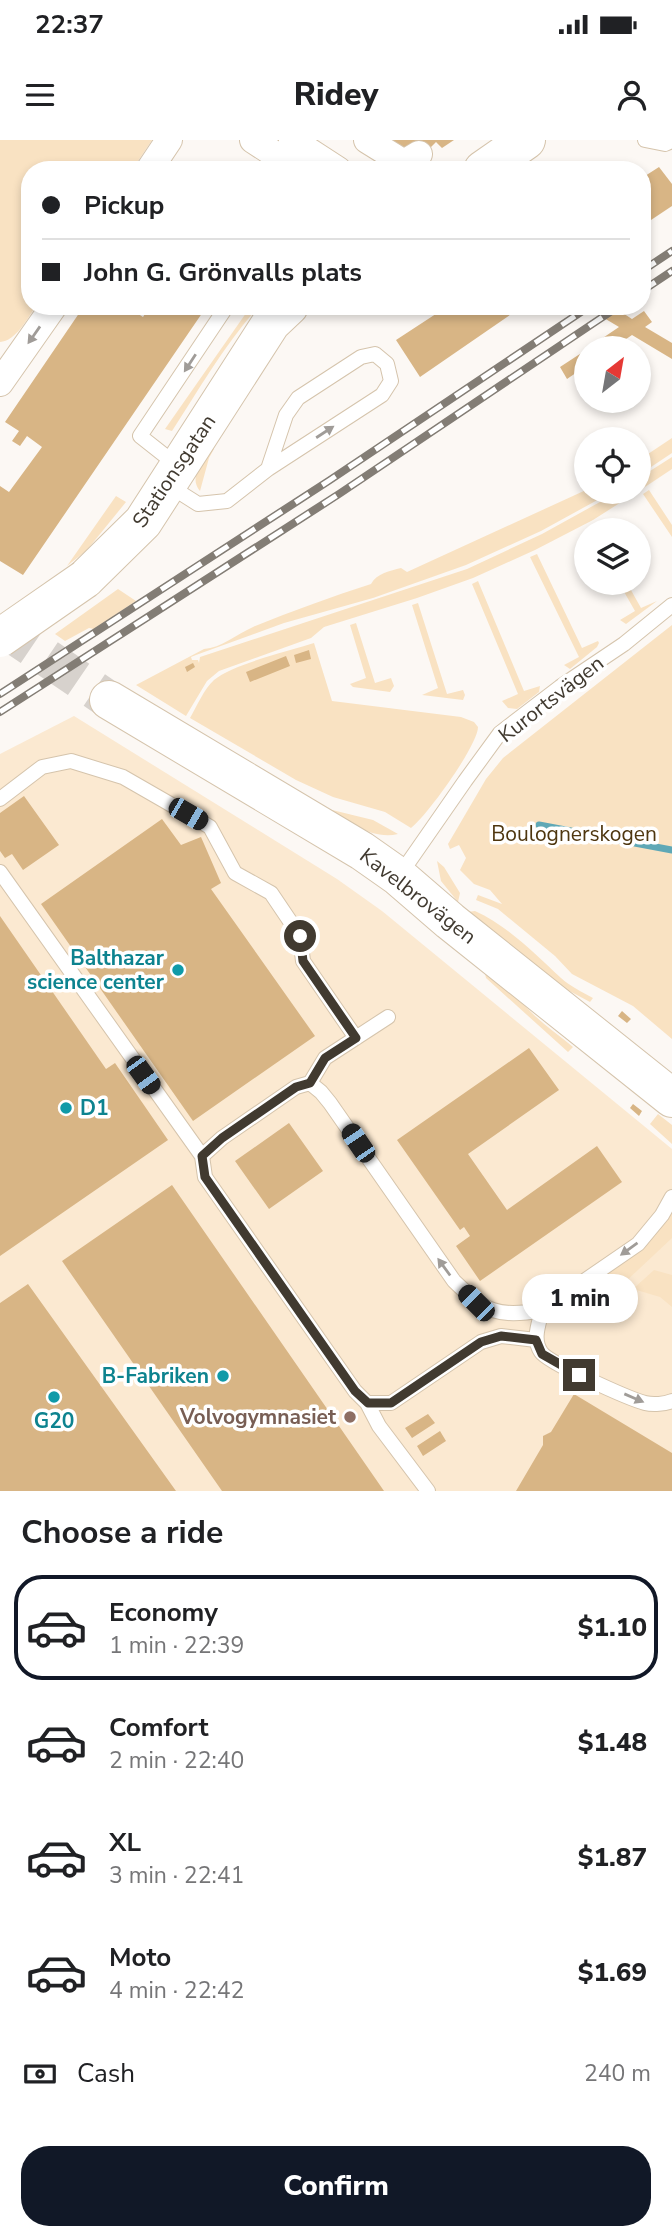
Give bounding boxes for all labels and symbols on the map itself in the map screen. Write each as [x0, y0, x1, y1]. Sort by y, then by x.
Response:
one-way arrow [27, 326, 41, 344]
north arrow [574, 336, 651, 413]
one-way arrow [184, 354, 197, 373]
street label: Stationsgatan [126, 409, 222, 533]
one-way arrow [316, 425, 334, 439]
street label: Kurortsvägen [493, 649, 609, 749]
car [165, 794, 212, 834]
park label: Boulognerskogen [491, 820, 657, 848]
street label: Kavelbrovägen [354, 842, 482, 950]
route start [284, 920, 316, 952]
place label: Balthazar science center [27, 944, 165, 996]
marker: Balthazar science center [170, 962, 186, 978]
car [123, 1052, 164, 1098]
place label: D1 [80, 1094, 109, 1122]
marker: D1 [58, 1100, 74, 1116]
car [338, 1120, 379, 1166]
one-way arrow [620, 1242, 639, 1256]
one-way arrow [437, 1258, 451, 1276]
callout: 1 min [521, 1274, 637, 1322]
car [454, 1281, 499, 1325]
route end [563, 1359, 595, 1391]
place label: B-Fabriken [102, 1362, 209, 1390]
marker: B-Fabriken [215, 1368, 231, 1384]
marker: G20 [46, 1389, 62, 1405]
one-way arrow [623, 1393, 644, 1404]
place label: Volvogymnasiet [179, 1403, 337, 1431]
place label: G20 [34, 1407, 74, 1435]
marker: Volvogymnasiet [342, 1409, 358, 1425]

